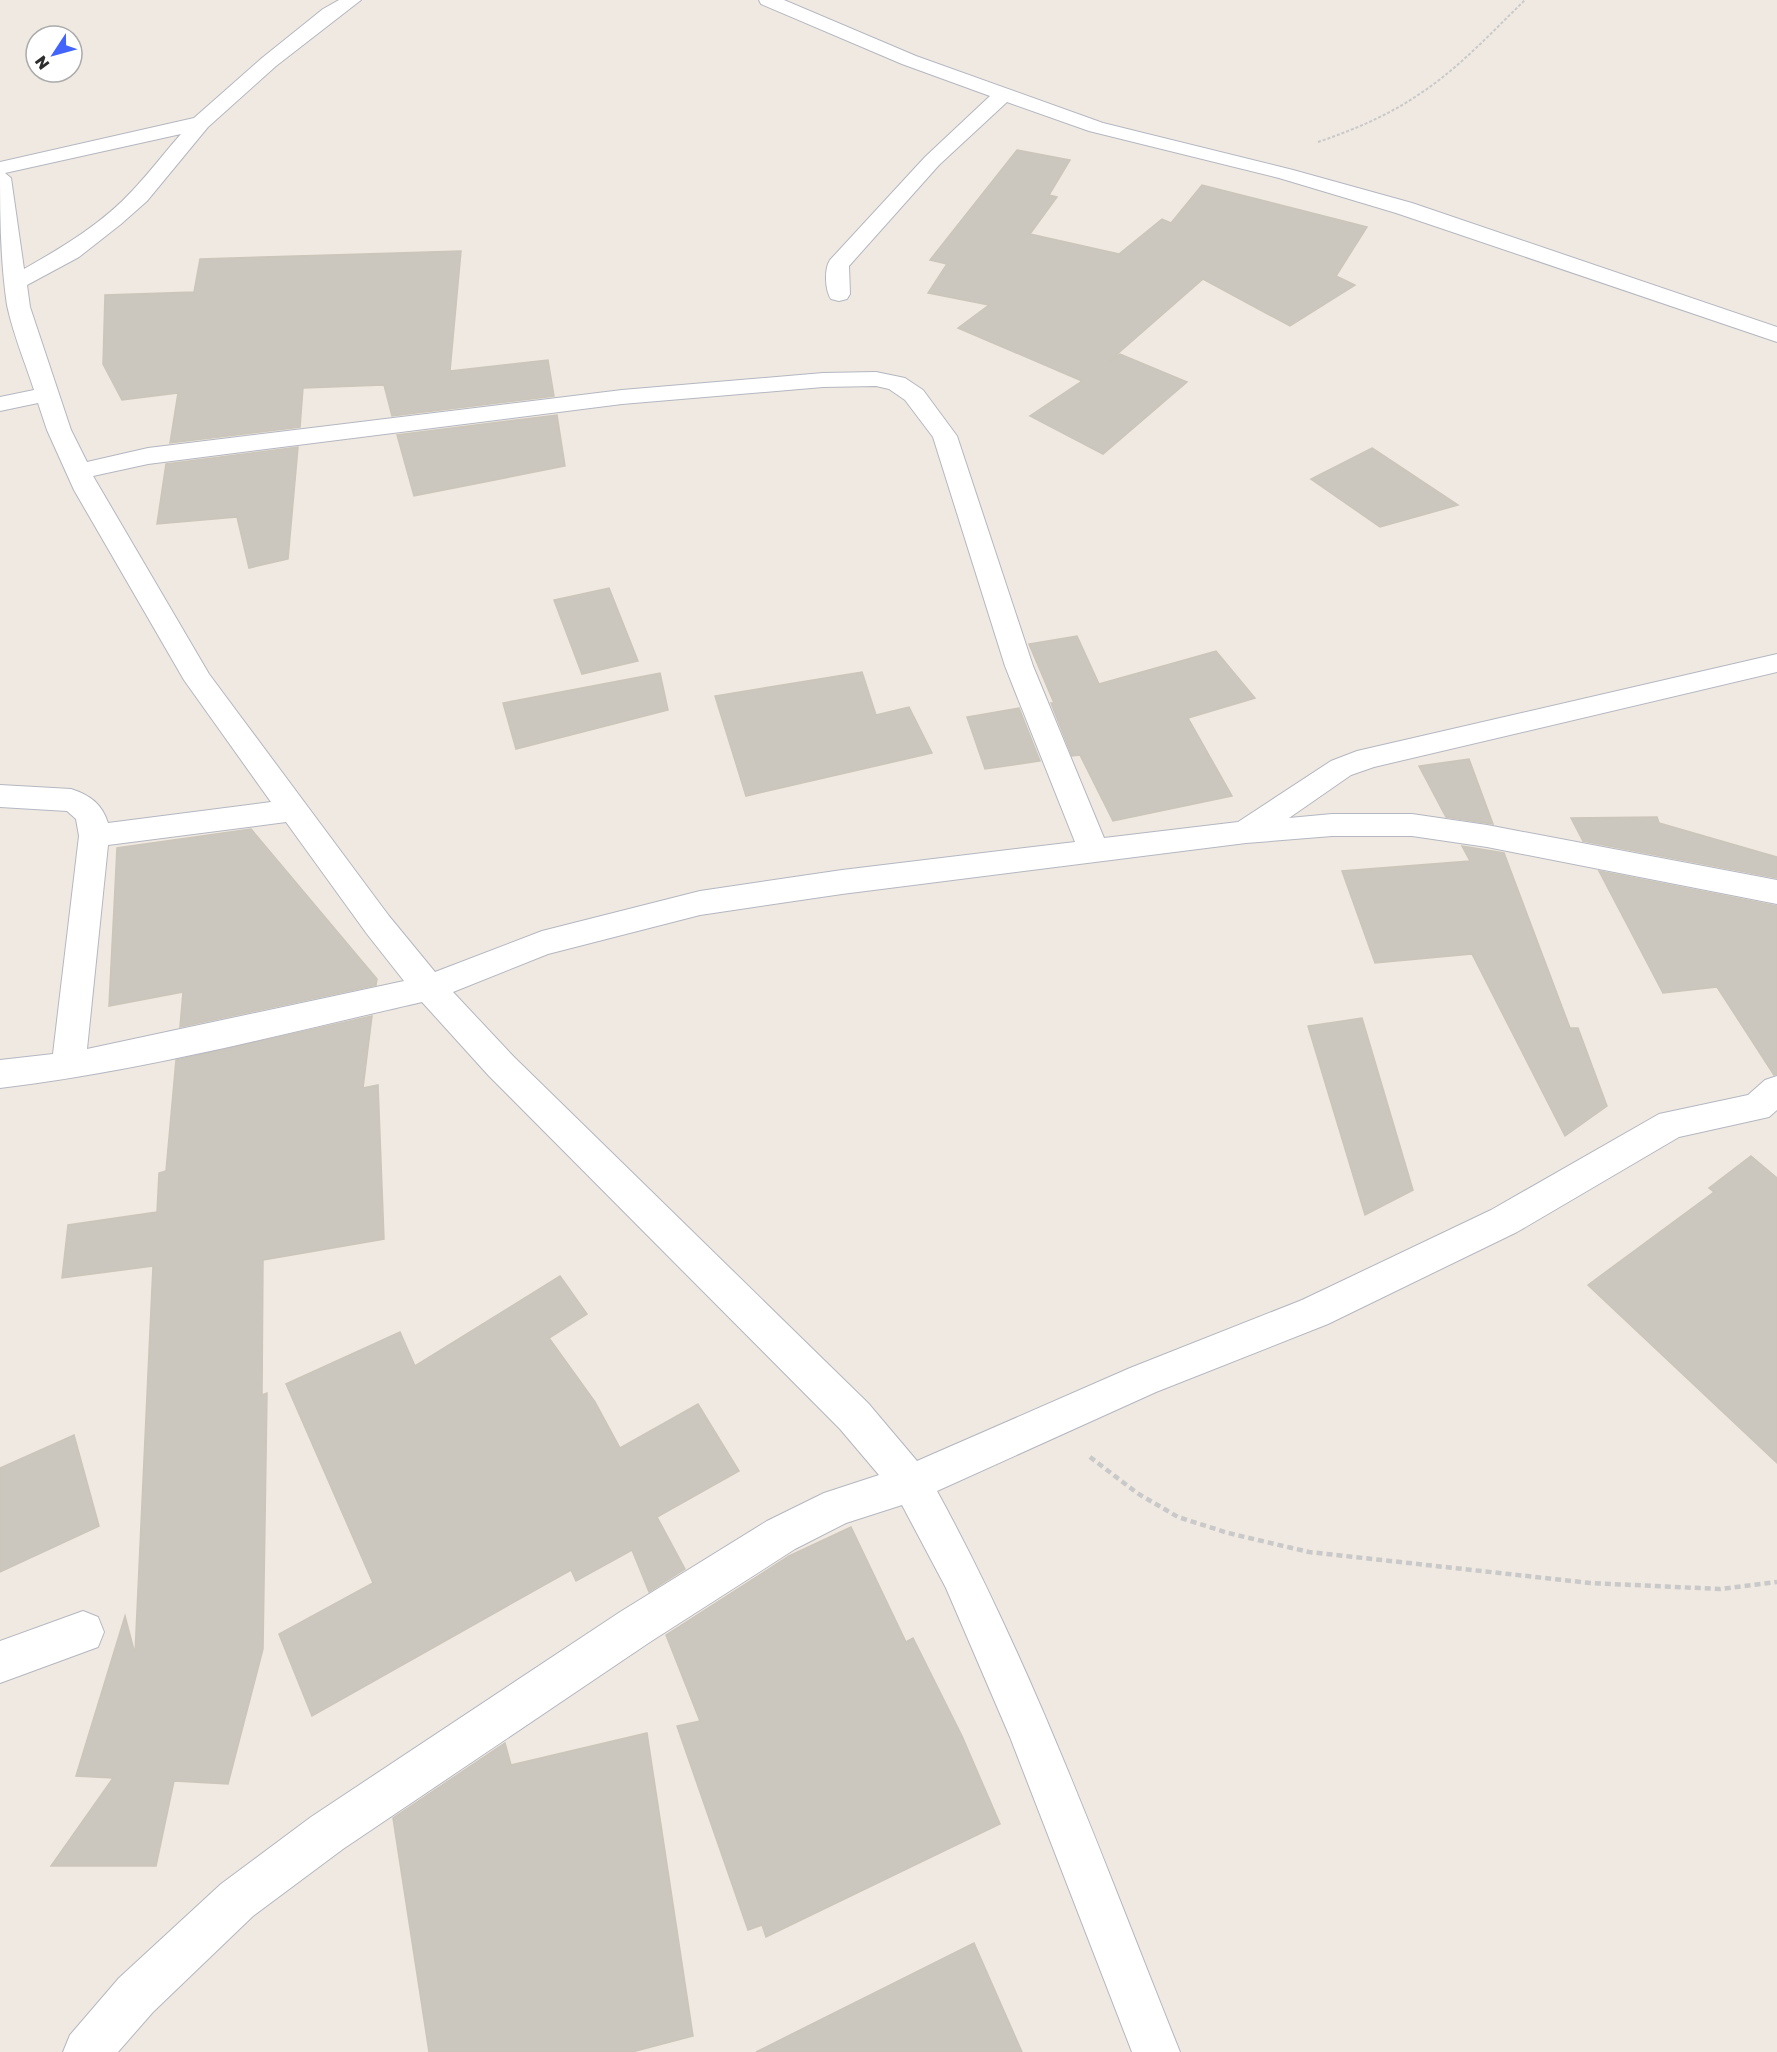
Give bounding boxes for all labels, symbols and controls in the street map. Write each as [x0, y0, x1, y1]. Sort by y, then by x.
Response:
north arrow [24, 24, 84, 84]
text: N [30, 52, 54, 74]

